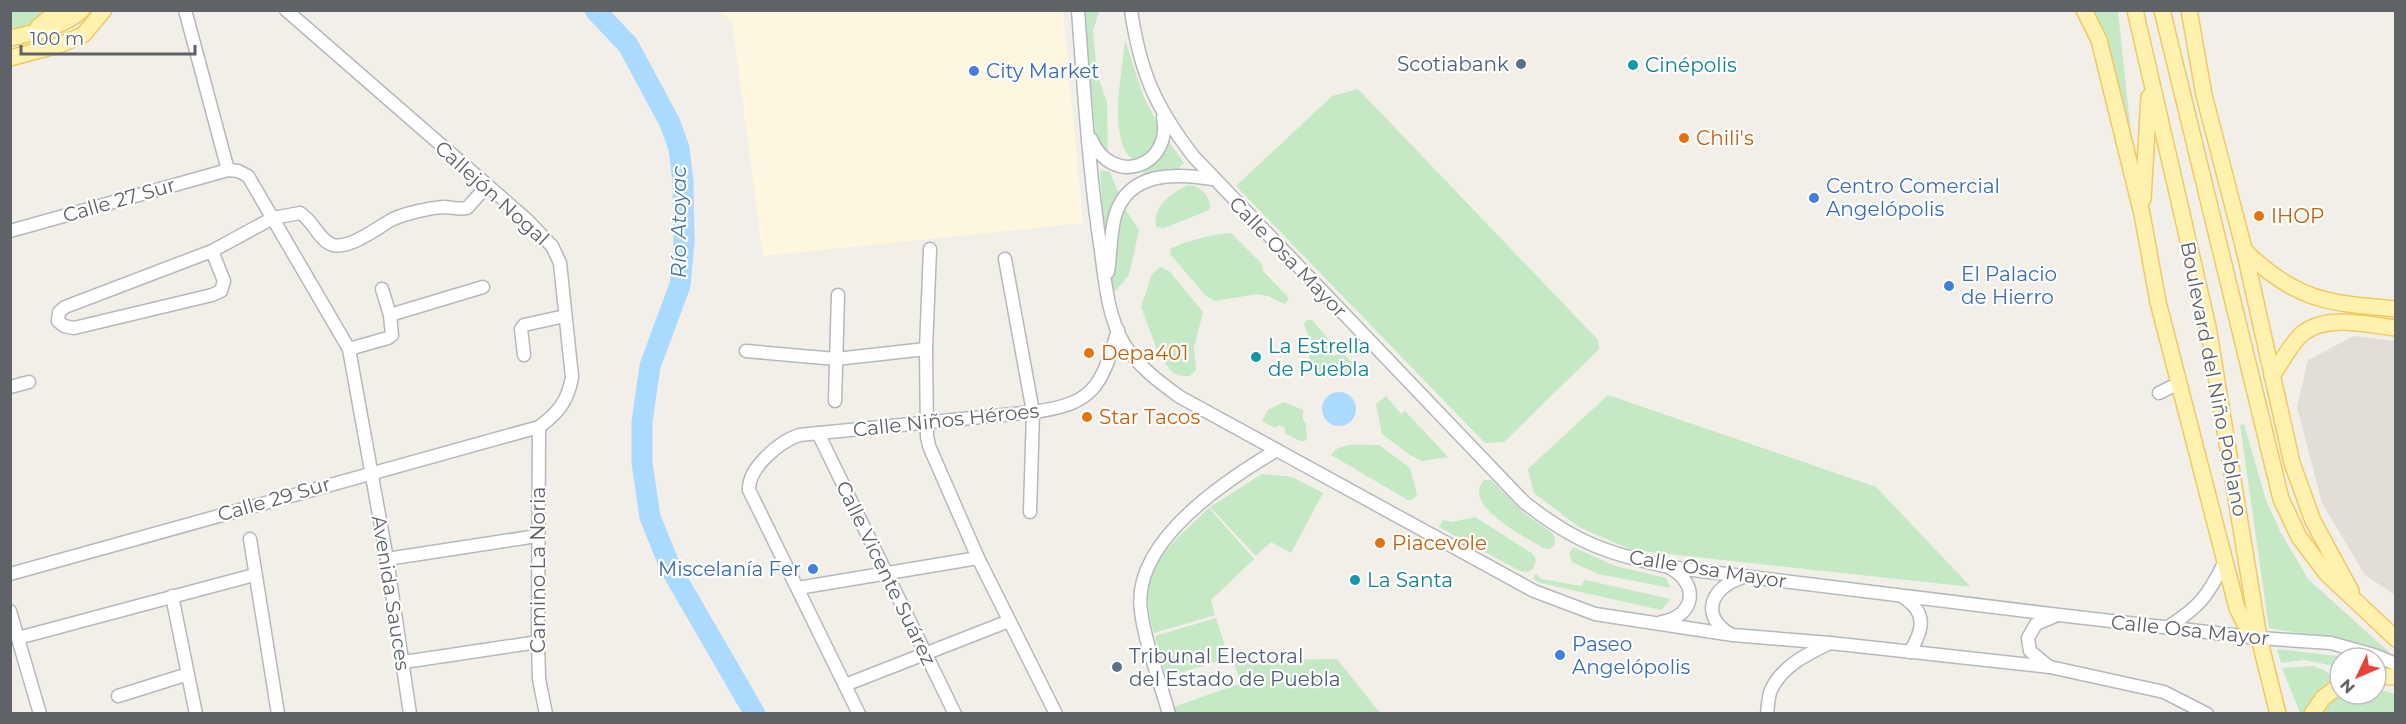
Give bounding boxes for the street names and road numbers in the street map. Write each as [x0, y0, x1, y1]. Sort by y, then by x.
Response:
street label: Callejón Nogal [430, 136, 554, 250]
street label: Calle 27 Sur [60, 172, 178, 228]
street label: Calle Osa Mayor [1224, 191, 1352, 323]
street label: Boulevard del Niño Poblano [2176, 239, 2252, 519]
street label: Calle Niños Héroes [852, 398, 1041, 442]
street label: Calle 29 Sur [215, 471, 333, 527]
street label: Calle Vicente Suárez [831, 477, 941, 669]
street label: Camino La Noria [526, 487, 550, 653]
street label: Avenida Sauces [367, 514, 415, 672]
street label: Calle Osa Mayor [1628, 545, 1788, 593]
street label: Calle Osa Mayor [2110, 610, 2270, 650]

